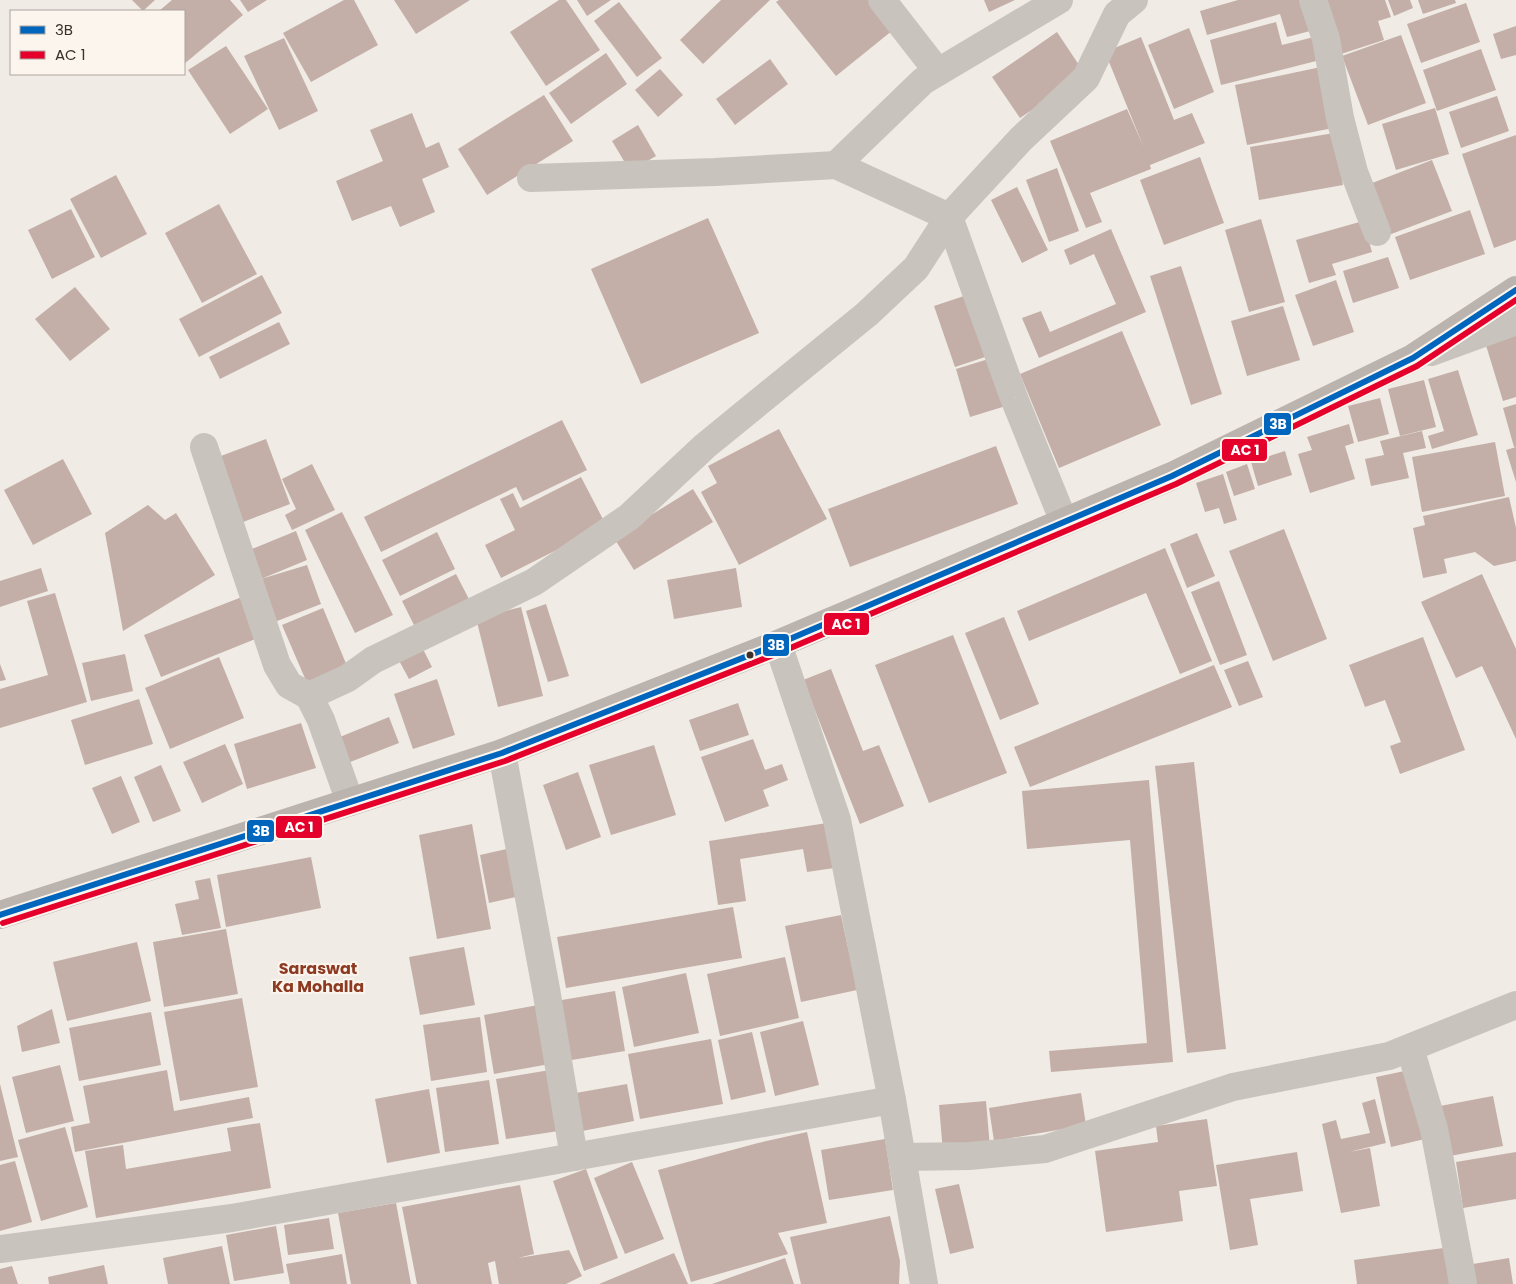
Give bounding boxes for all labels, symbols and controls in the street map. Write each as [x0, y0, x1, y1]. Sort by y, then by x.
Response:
legend [10, 10, 185, 75]
text: 3B [55, 19, 73, 40]
text: AC 1 [55, 44, 86, 65]
line badge: 3B [1263, 412, 1292, 436]
text: 3B [1269, 414, 1287, 434]
line badge: AC 1 [1221, 438, 1268, 462]
text: AC 1 [1230, 440, 1260, 460]
line badge: AC 1 [823, 612, 870, 636]
text: AC 1 [831, 614, 861, 634]
line badge: 3B [762, 633, 790, 657]
text: 3B [767, 635, 785, 655]
unlabelled marker [745, 650, 755, 660]
line badge: AC 1 [275, 815, 323, 839]
text: AC 1 [284, 817, 314, 837]
line badge: 3B [246, 819, 275, 843]
text: 3B [252, 821, 270, 841]
district label: Saraswat Ka Mohalla [272, 957, 364, 998]

